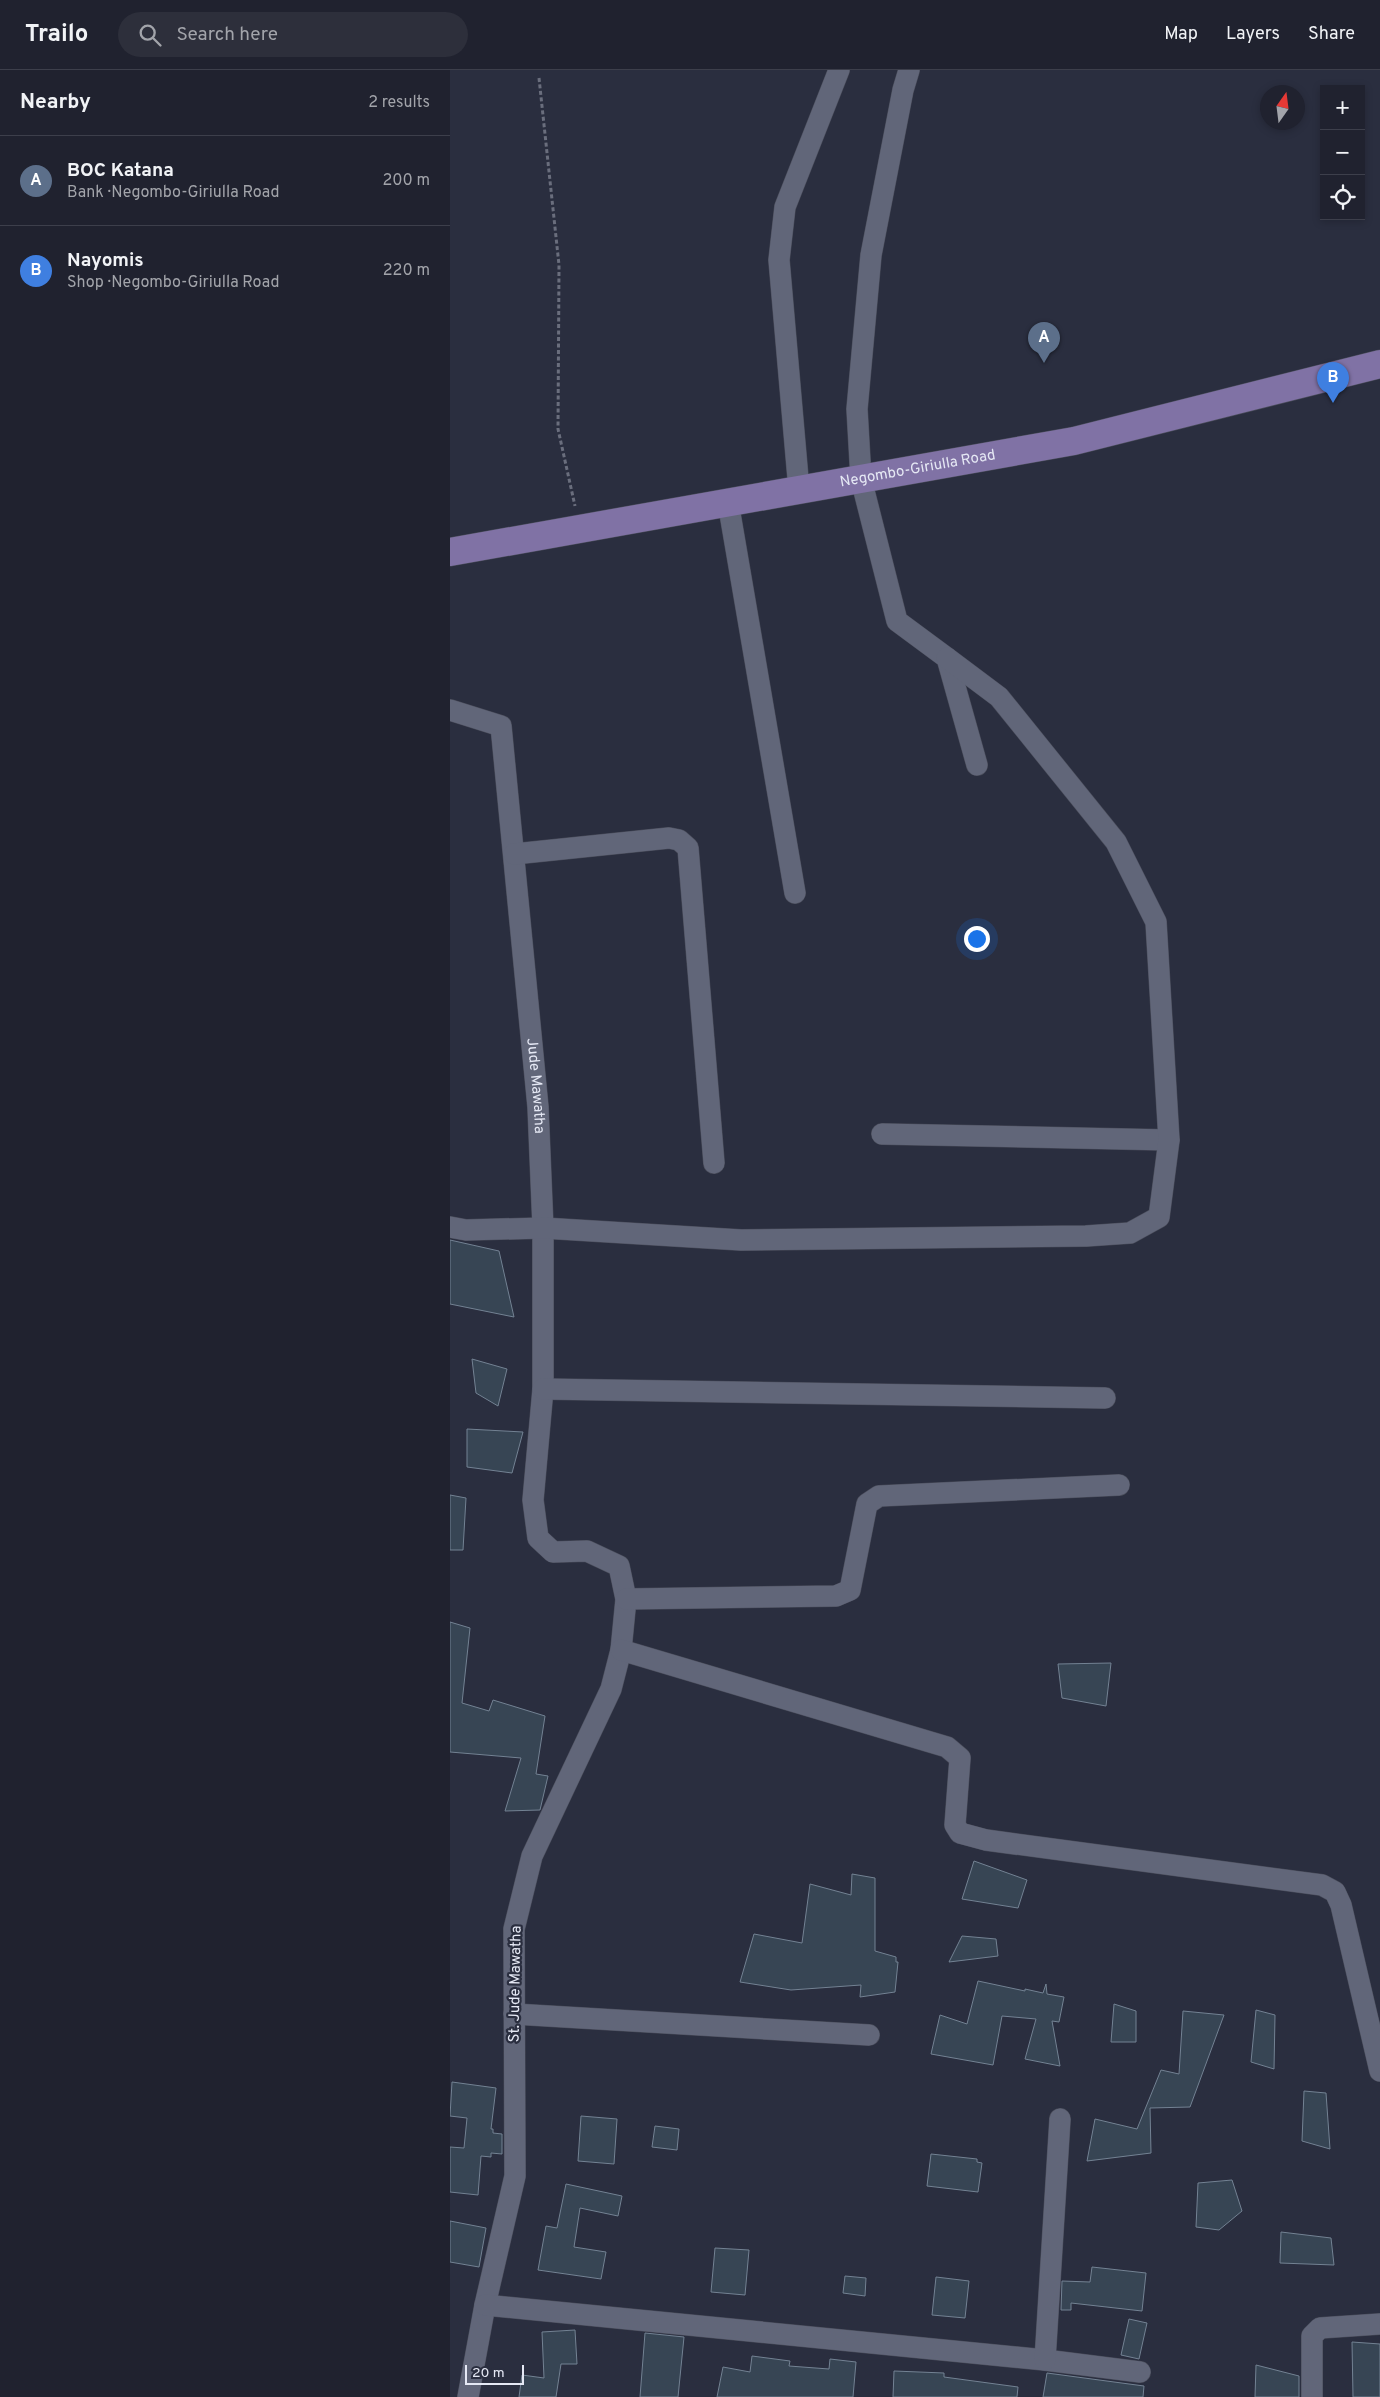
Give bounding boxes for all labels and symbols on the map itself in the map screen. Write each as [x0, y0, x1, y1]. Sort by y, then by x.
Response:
north arrow [1260, 85, 1305, 130]
pin: A [1028, 322, 1060, 363]
pin: B [1317, 362, 1349, 403]
street label: Negombo-Giriulla Road [838, 446, 997, 492]
your location [964, 926, 990, 952]
street label: Jude Mawatha [522, 1037, 549, 1134]
street label: St. Jude Mawatha [505, 1925, 527, 2043]
scale bar [465, 2362, 524, 2385]

